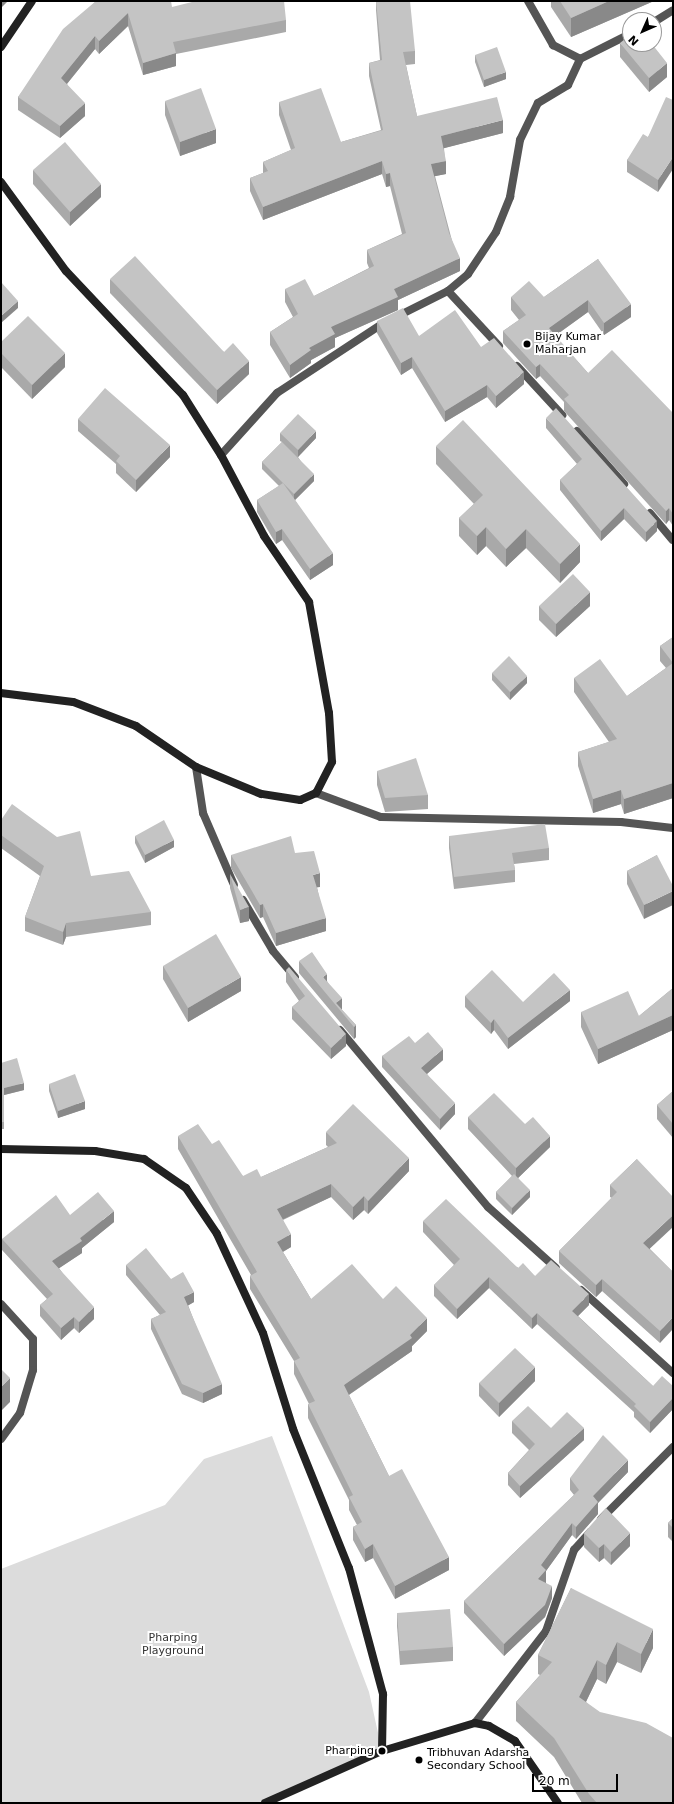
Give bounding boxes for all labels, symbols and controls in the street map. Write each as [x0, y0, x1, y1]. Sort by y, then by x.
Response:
north arrow [622, 12, 662, 52]
text: N [626, 32, 642, 48]
place label: Bijay Kumar Maharjan [535, 331, 601, 357]
marker: Bijay Kumar Maharjan [522, 339, 532, 349]
park label: Pharping Playground [142, 1632, 204, 1658]
place label: Pharping [325, 1744, 374, 1758]
marker: Pharping [377, 1746, 387, 1756]
place label: Tribhuvan Adarsha Secondary School [427, 1747, 529, 1773]
marker: Tribhuvan Adarsha Secondary School [414, 1755, 424, 1765]
scale bar [534, 1766, 620, 1792]
text: 20 m [539, 1774, 570, 1788]

